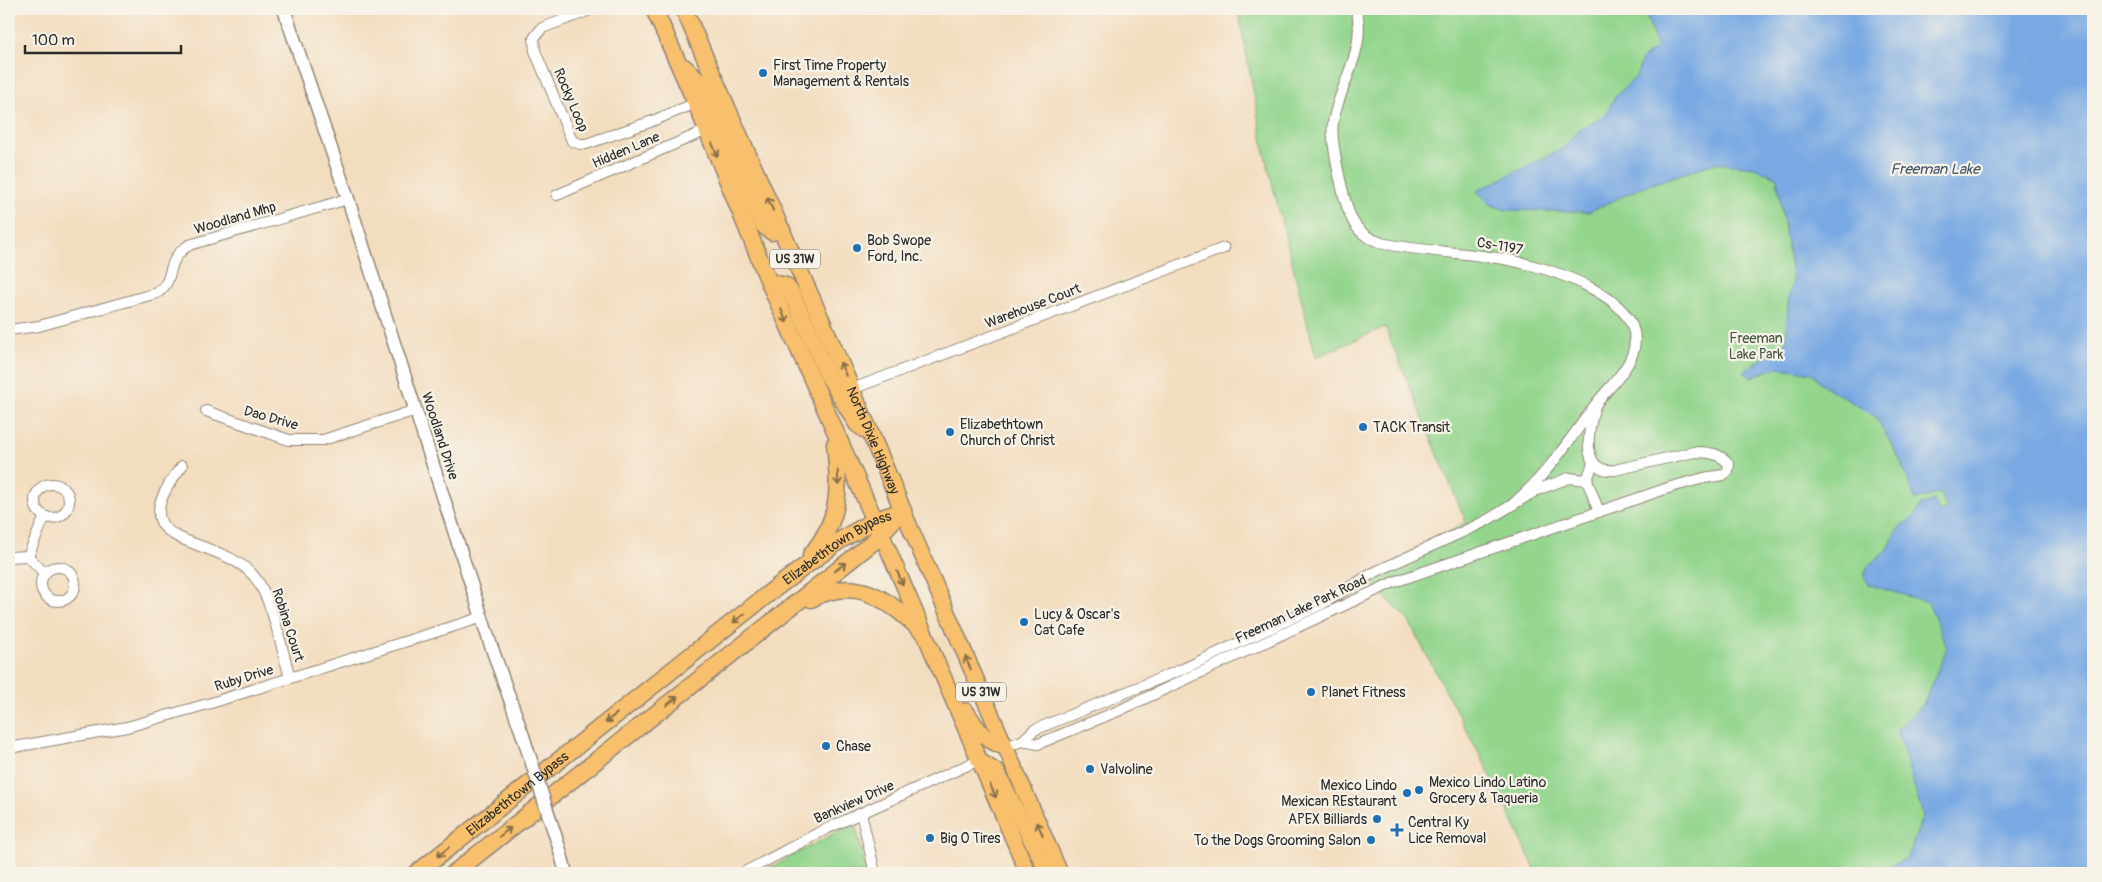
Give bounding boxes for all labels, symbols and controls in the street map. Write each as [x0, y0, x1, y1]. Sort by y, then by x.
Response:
scale bar [25, 22, 181, 54]
text: 100 m [32, 31, 75, 50]
place label: First Time Property Management & Rentals [773, 57, 910, 90]
street label: Rocky Loop [550, 66, 592, 135]
marker: First Time Property Management & Rentals [757, 67, 769, 79]
street label: Hidden Lane [590, 128, 662, 172]
one-way arrow [711, 142, 720, 157]
water label: Freeman Lake [1890, 160, 1981, 179]
one-way arrow [765, 197, 775, 212]
street label: Woodland Mhp [192, 198, 278, 238]
place label: Bob Swope Ford, Inc. [867, 232, 931, 265]
street label: Cs-1197 [1476, 234, 1525, 259]
marker: Bob Swope Ford, Inc. [851, 242, 863, 254]
road number: US 31W [770, 250, 820, 268]
street label: Warehouse Court [983, 280, 1084, 332]
one-way arrow [780, 308, 789, 323]
park label: Freeman Lake Park [1729, 330, 1784, 363]
one-way arrow [838, 362, 848, 377]
street label: North Dixie Highway [843, 384, 904, 497]
street label: Woodland Drive [418, 390, 462, 482]
street label: Dao Drive [242, 402, 300, 434]
place label: Elizabethtown Church of Christ [960, 416, 1055, 449]
place label: TACK Transit [1373, 419, 1450, 436]
marker: TACK Transit [1357, 421, 1369, 433]
marker: Elizabethtown Church of Christ [944, 426, 956, 438]
one-way arrow [833, 470, 843, 486]
street label: Elizabethtown Bypass [779, 507, 894, 588]
one-way arrow [833, 562, 846, 573]
one-way arrow [895, 570, 905, 585]
street label: Freeman Lake Park Road [1233, 571, 1370, 647]
street label: Robina Court [268, 586, 308, 664]
place label: Lucy & Oscar's Cat Cafe [1034, 606, 1120, 639]
one-way arrow [733, 612, 746, 623]
marker: Lucy & Oscar's Cat Cafe [1018, 616, 1030, 628]
one-way arrow [963, 656, 973, 671]
street label: Ruby Drive [212, 661, 276, 695]
road number: US 31W [956, 682, 1006, 702]
place label: Planet Fitness [1321, 684, 1406, 701]
marker: Planet Fitness [1305, 686, 1317, 698]
one-way arrow [665, 695, 678, 706]
one-way arrow [605, 713, 618, 724]
place label: Chase [836, 738, 871, 755]
marker: Chase [820, 740, 832, 752]
street label: Elizabethtown Bypass [463, 747, 572, 839]
place label: Valvoline [1100, 761, 1153, 778]
marker: Valvoline [1084, 763, 1096, 775]
place label: Mexico Lindo Latino Grocery & Taqueria [1429, 774, 1547, 807]
street label: Bankview Drive [811, 777, 897, 827]
place label: Mexico Lindo Mexican REstaurant [1281, 777, 1397, 810]
one-way arrow [988, 783, 998, 798]
marker: Mexico Lindo Latino Grocery & Taqueria [1413, 784, 1425, 796]
marker: Mexico Lindo Mexican REstaurant [1401, 787, 1413, 799]
place label: APEX Billiards [1288, 811, 1368, 828]
marker: APEX Billiards [1371, 813, 1383, 825]
place label: Central Ky Lice Removal [1408, 814, 1486, 847]
one-way arrow [1035, 821, 1044, 836]
marker: Central Ky Lice Removal [1390, 823, 1404, 837]
one-way arrow [499, 826, 512, 837]
place label: Big O Tires [940, 830, 1001, 847]
marker: Big O Tires [924, 832, 936, 844]
place label: To the Dogs Grooming Salon [1194, 832, 1361, 849]
marker: To the Dogs Grooming Salon [1365, 834, 1377, 846]
one-way arrow [437, 847, 450, 858]

